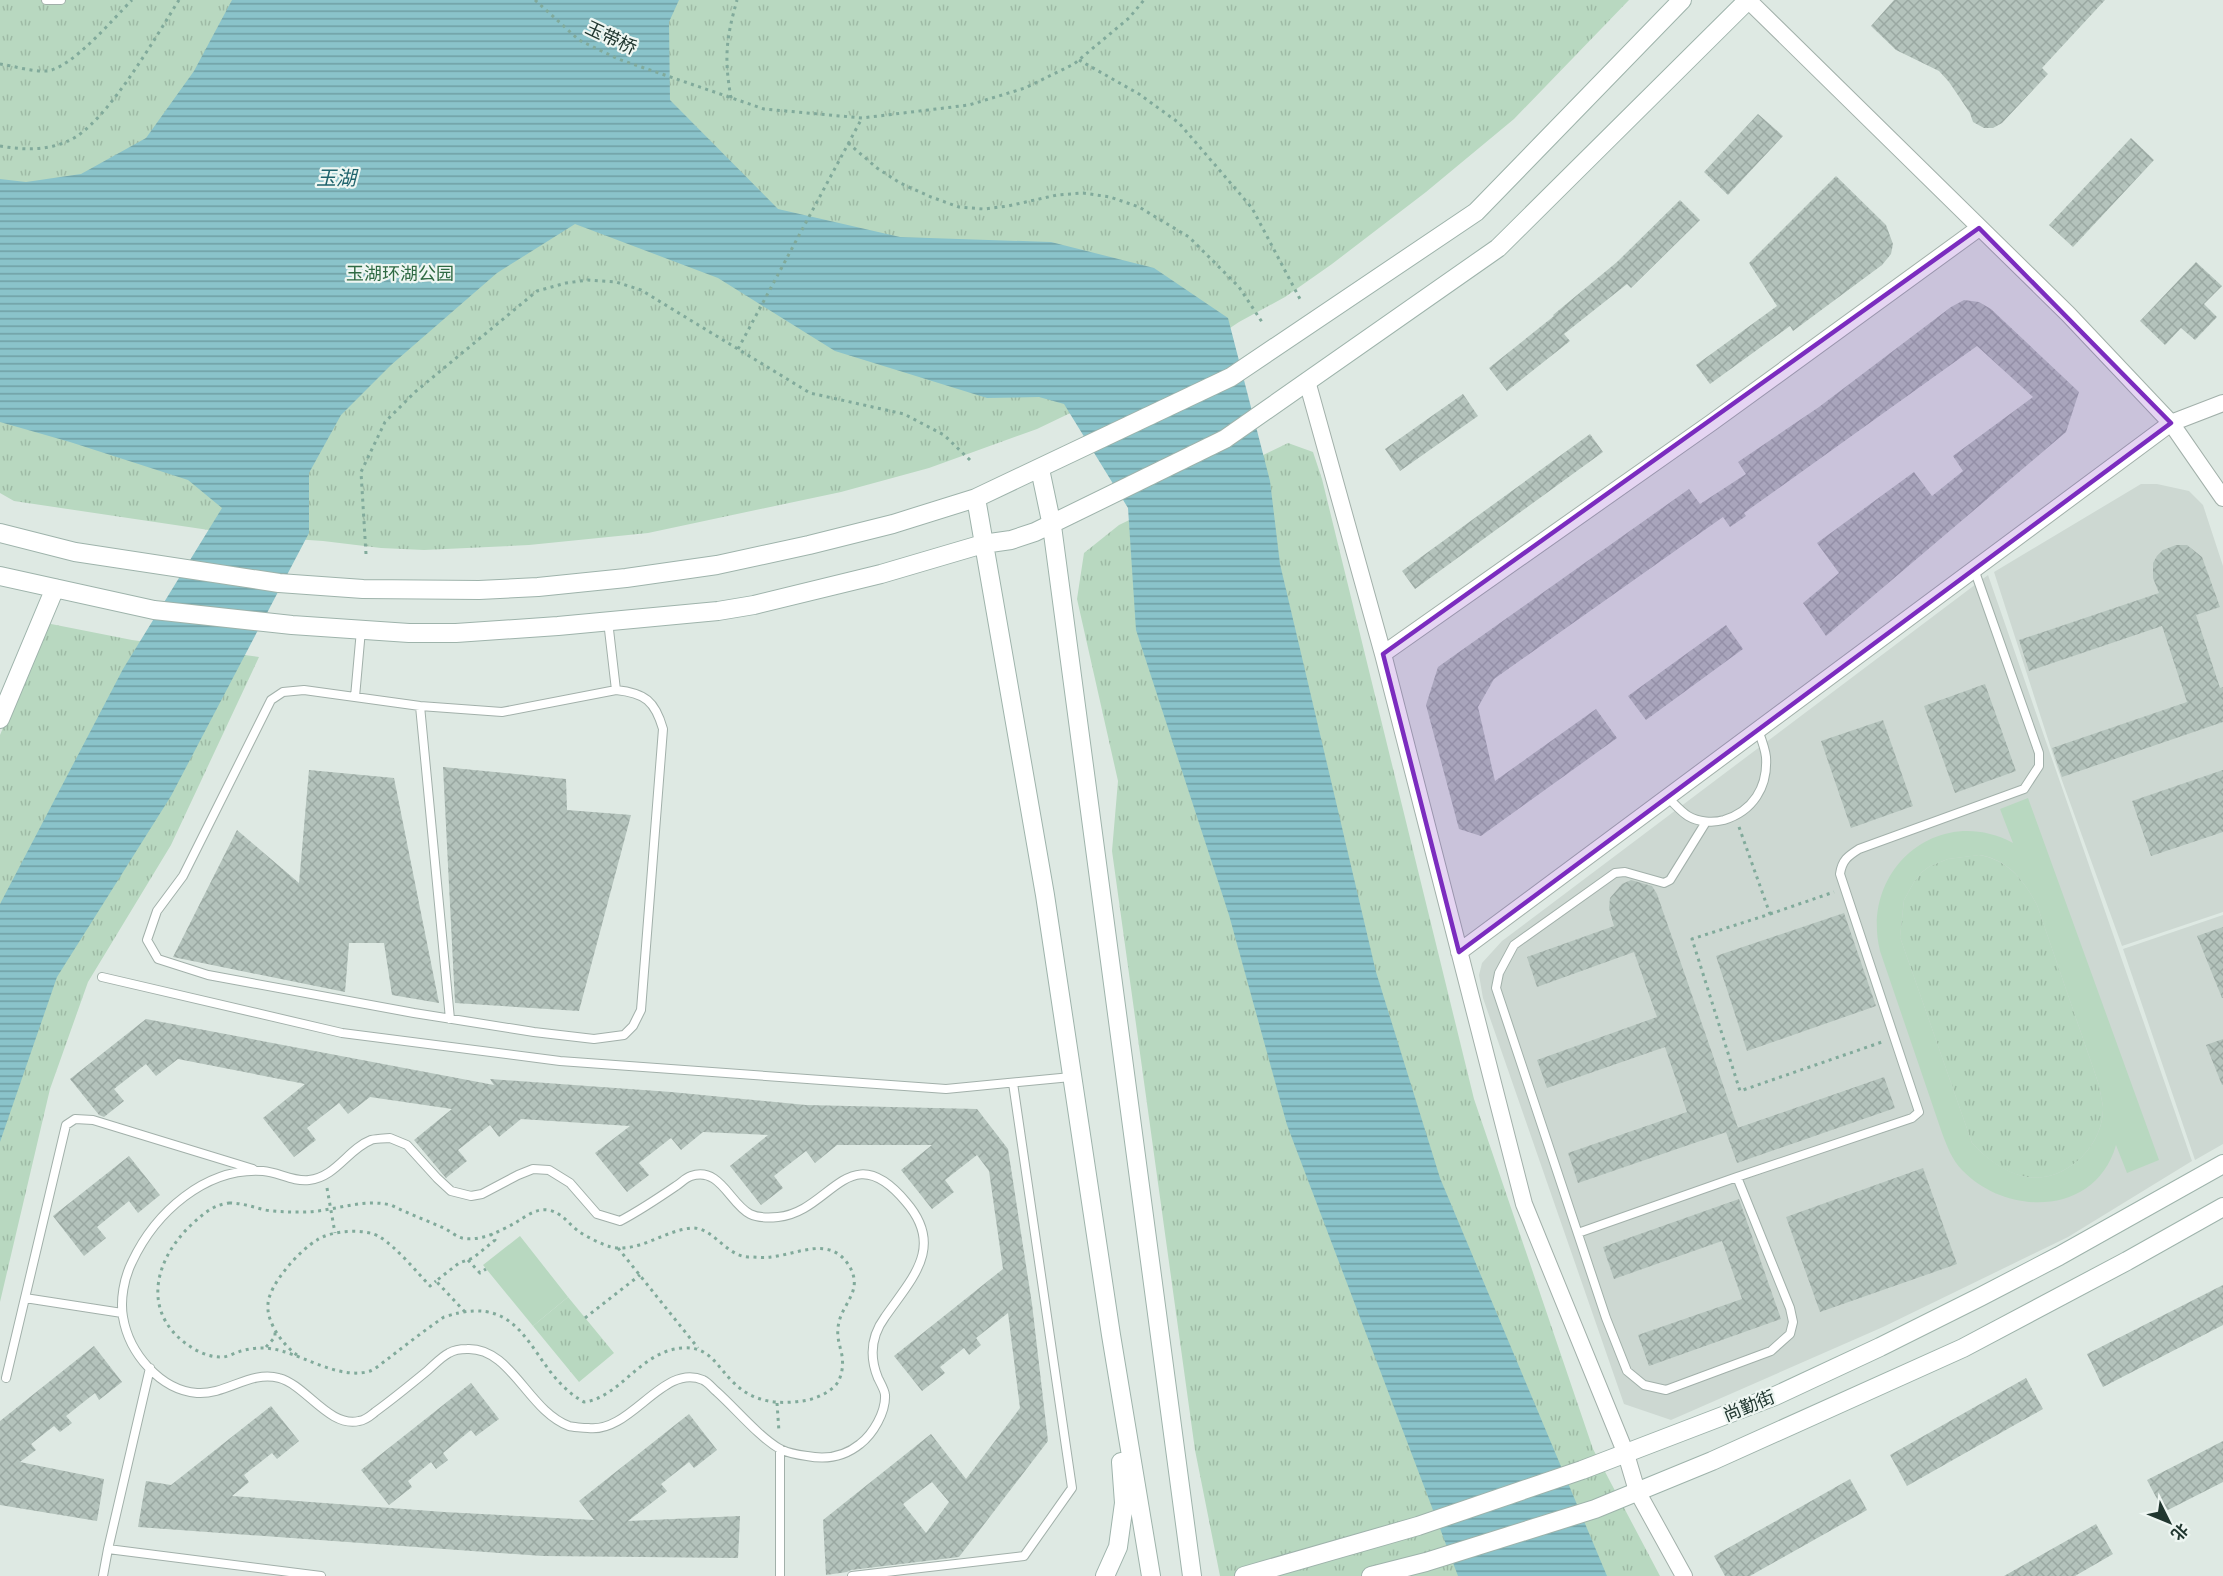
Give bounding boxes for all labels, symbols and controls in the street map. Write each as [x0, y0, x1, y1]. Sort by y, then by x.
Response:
street label: 玉带桥 [582, 17, 640, 58]
water label: 玉湖 [316, 166, 359, 189]
park label: 玉湖环湖公园 [346, 263, 454, 284]
street label: 尚勤街 [1720, 1386, 1778, 1425]
north arrow [2139, 1492, 2199, 1552]
text: 北 [2168, 1520, 2192, 1544]

